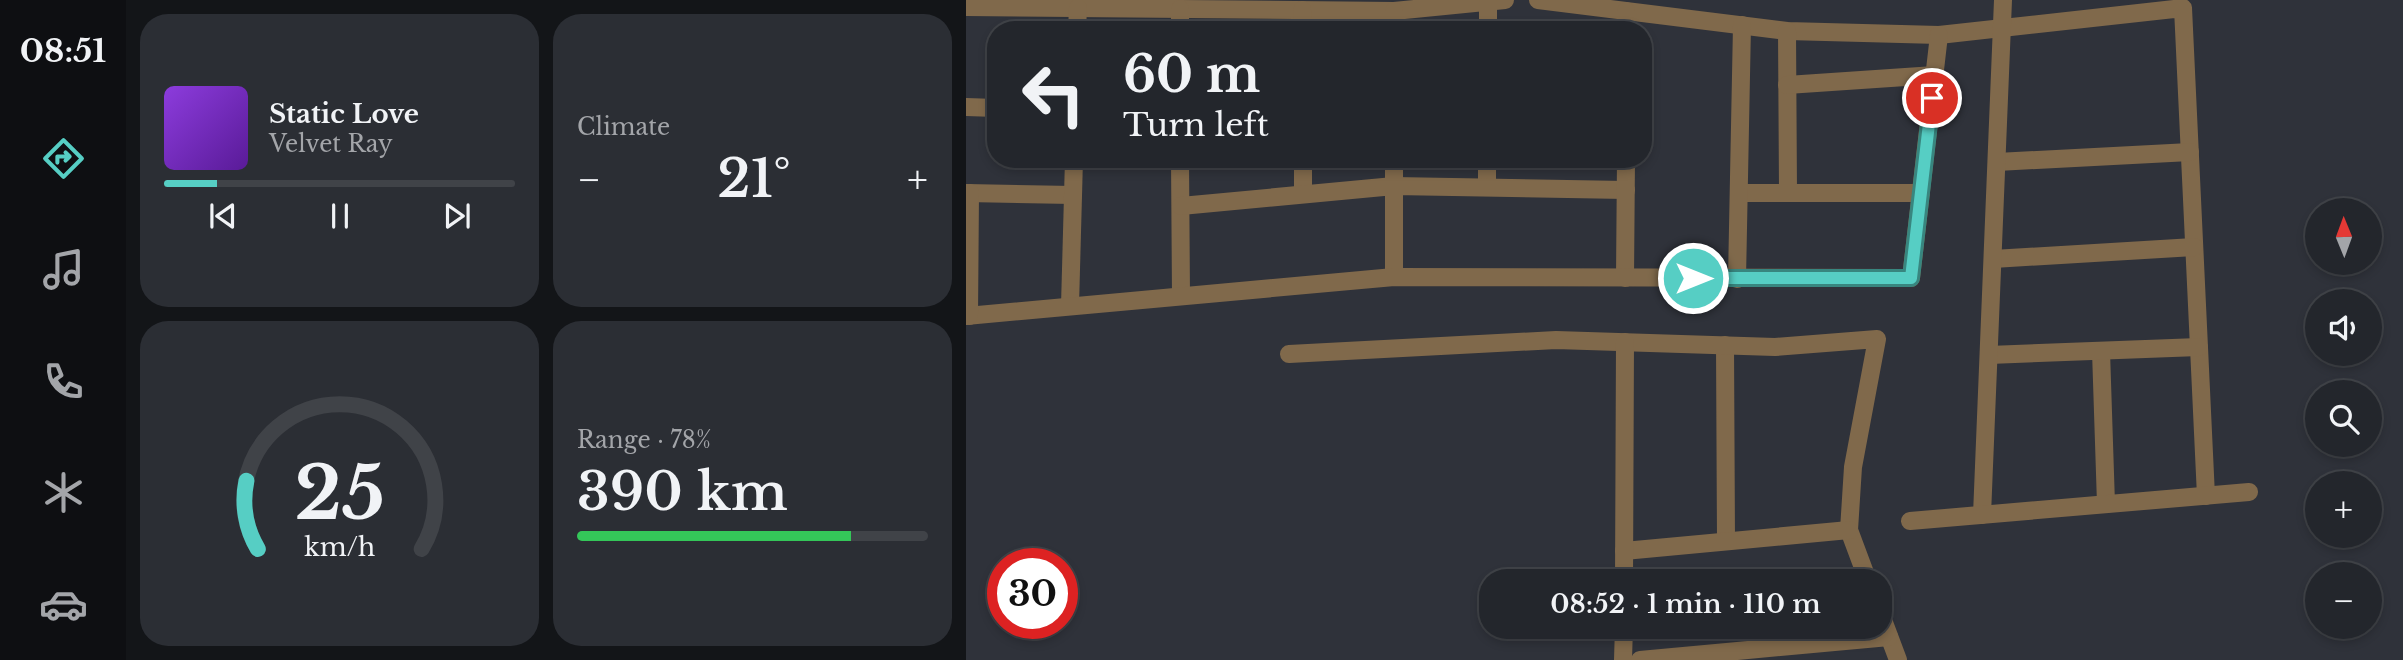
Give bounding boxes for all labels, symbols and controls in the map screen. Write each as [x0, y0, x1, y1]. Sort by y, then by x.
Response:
text: 08:51 [20, 31, 106, 71]
text: 60 m [1123, 44, 1260, 105]
icon: left [1008, 49, 1099, 140]
pin [1902, 68, 1962, 128]
icon: arrive [1913, 79, 1951, 117]
text: Static Love [269, 98, 419, 130]
text: Turn left [1123, 105, 1269, 145]
text: Climate [577, 113, 670, 141]
text: Velvet Ray [269, 130, 393, 158]
icon: directions [39, 134, 88, 183]
text: 21° [717, 147, 791, 211]
text: − [577, 156, 601, 203]
text: + [907, 156, 928, 203]
icon: previous [204, 197, 242, 235]
icon: pause [321, 197, 359, 235]
icon: next [438, 197, 476, 235]
north arrow [2305, 198, 2382, 275]
map controls [2305, 198, 2382, 639]
position arrow [1656, 241, 1730, 315]
icon: music [39, 245, 88, 294]
button: sound [2305, 289, 2382, 366]
icon: phone [39, 357, 88, 406]
button: search [2305, 380, 2382, 457]
text: Range · 78% [577, 426, 711, 454]
text: 25 [294, 449, 385, 540]
text: 390 km [577, 460, 788, 524]
icon: climate [39, 468, 88, 517]
button: + [2305, 471, 2382, 548]
text: km/h [304, 532, 375, 563]
speed limit sign: 30 [987, 548, 1078, 639]
button: − [2305, 562, 2382, 639]
icon: car [39, 580, 88, 629]
text: 08:52 · 1 min · 110 m [1550, 588, 1821, 620]

